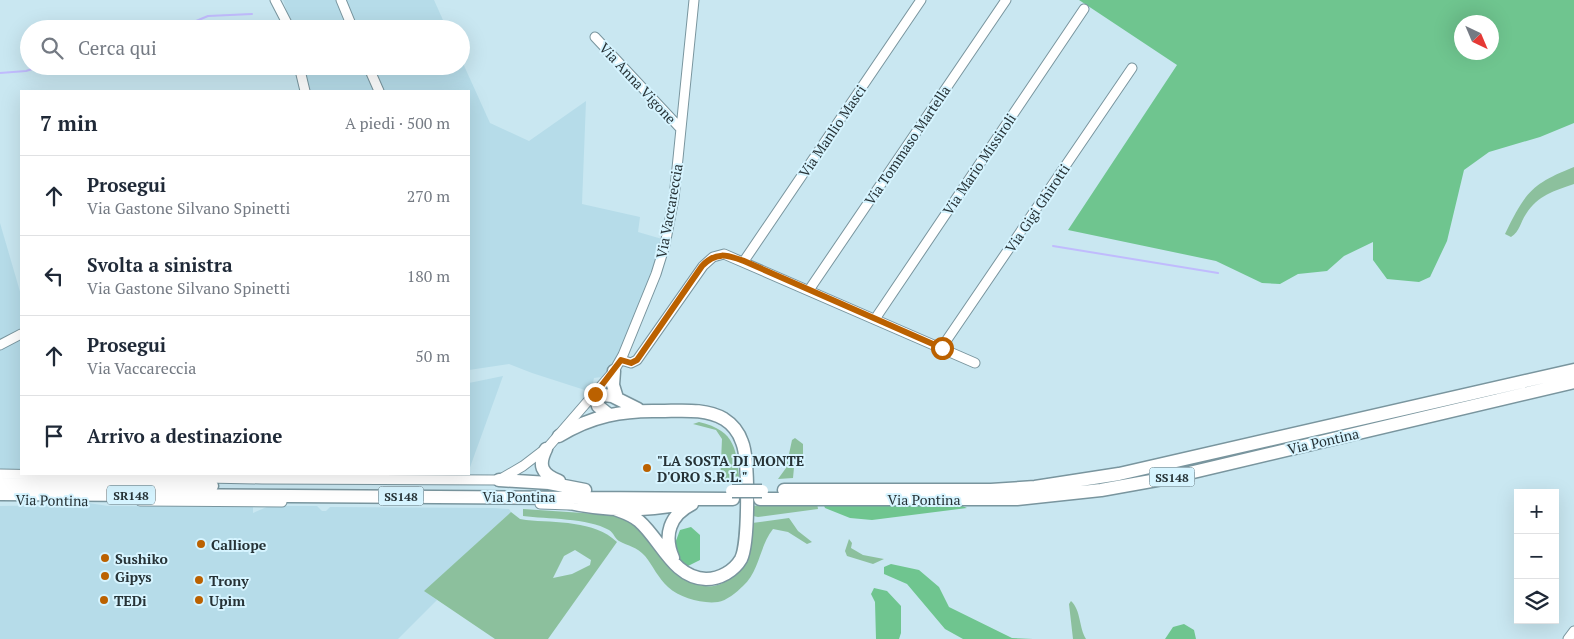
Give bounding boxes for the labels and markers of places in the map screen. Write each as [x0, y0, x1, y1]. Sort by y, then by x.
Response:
place label: "LA SOSTA DI MONTE D'ORO S.R.L." [657, 451, 804, 486]
marker: "LA SOSTA DI MONTE D'ORO S.R.L." [641, 462, 653, 474]
place label: Calliope [211, 535, 267, 554]
marker: Calliope [195, 538, 207, 550]
place label: Sushiko [115, 549, 168, 568]
marker: Sushiko [99, 552, 111, 564]
place label: Gipys [115, 567, 152, 586]
marker: Gipys [99, 570, 111, 582]
place label: Trony [209, 571, 249, 590]
marker: Trony [193, 574, 205, 586]
place label: TEDi [114, 591, 147, 610]
place label: Upim [209, 591, 245, 610]
marker: TEDi [98, 594, 110, 606]
marker: Upim [193, 594, 205, 606]

